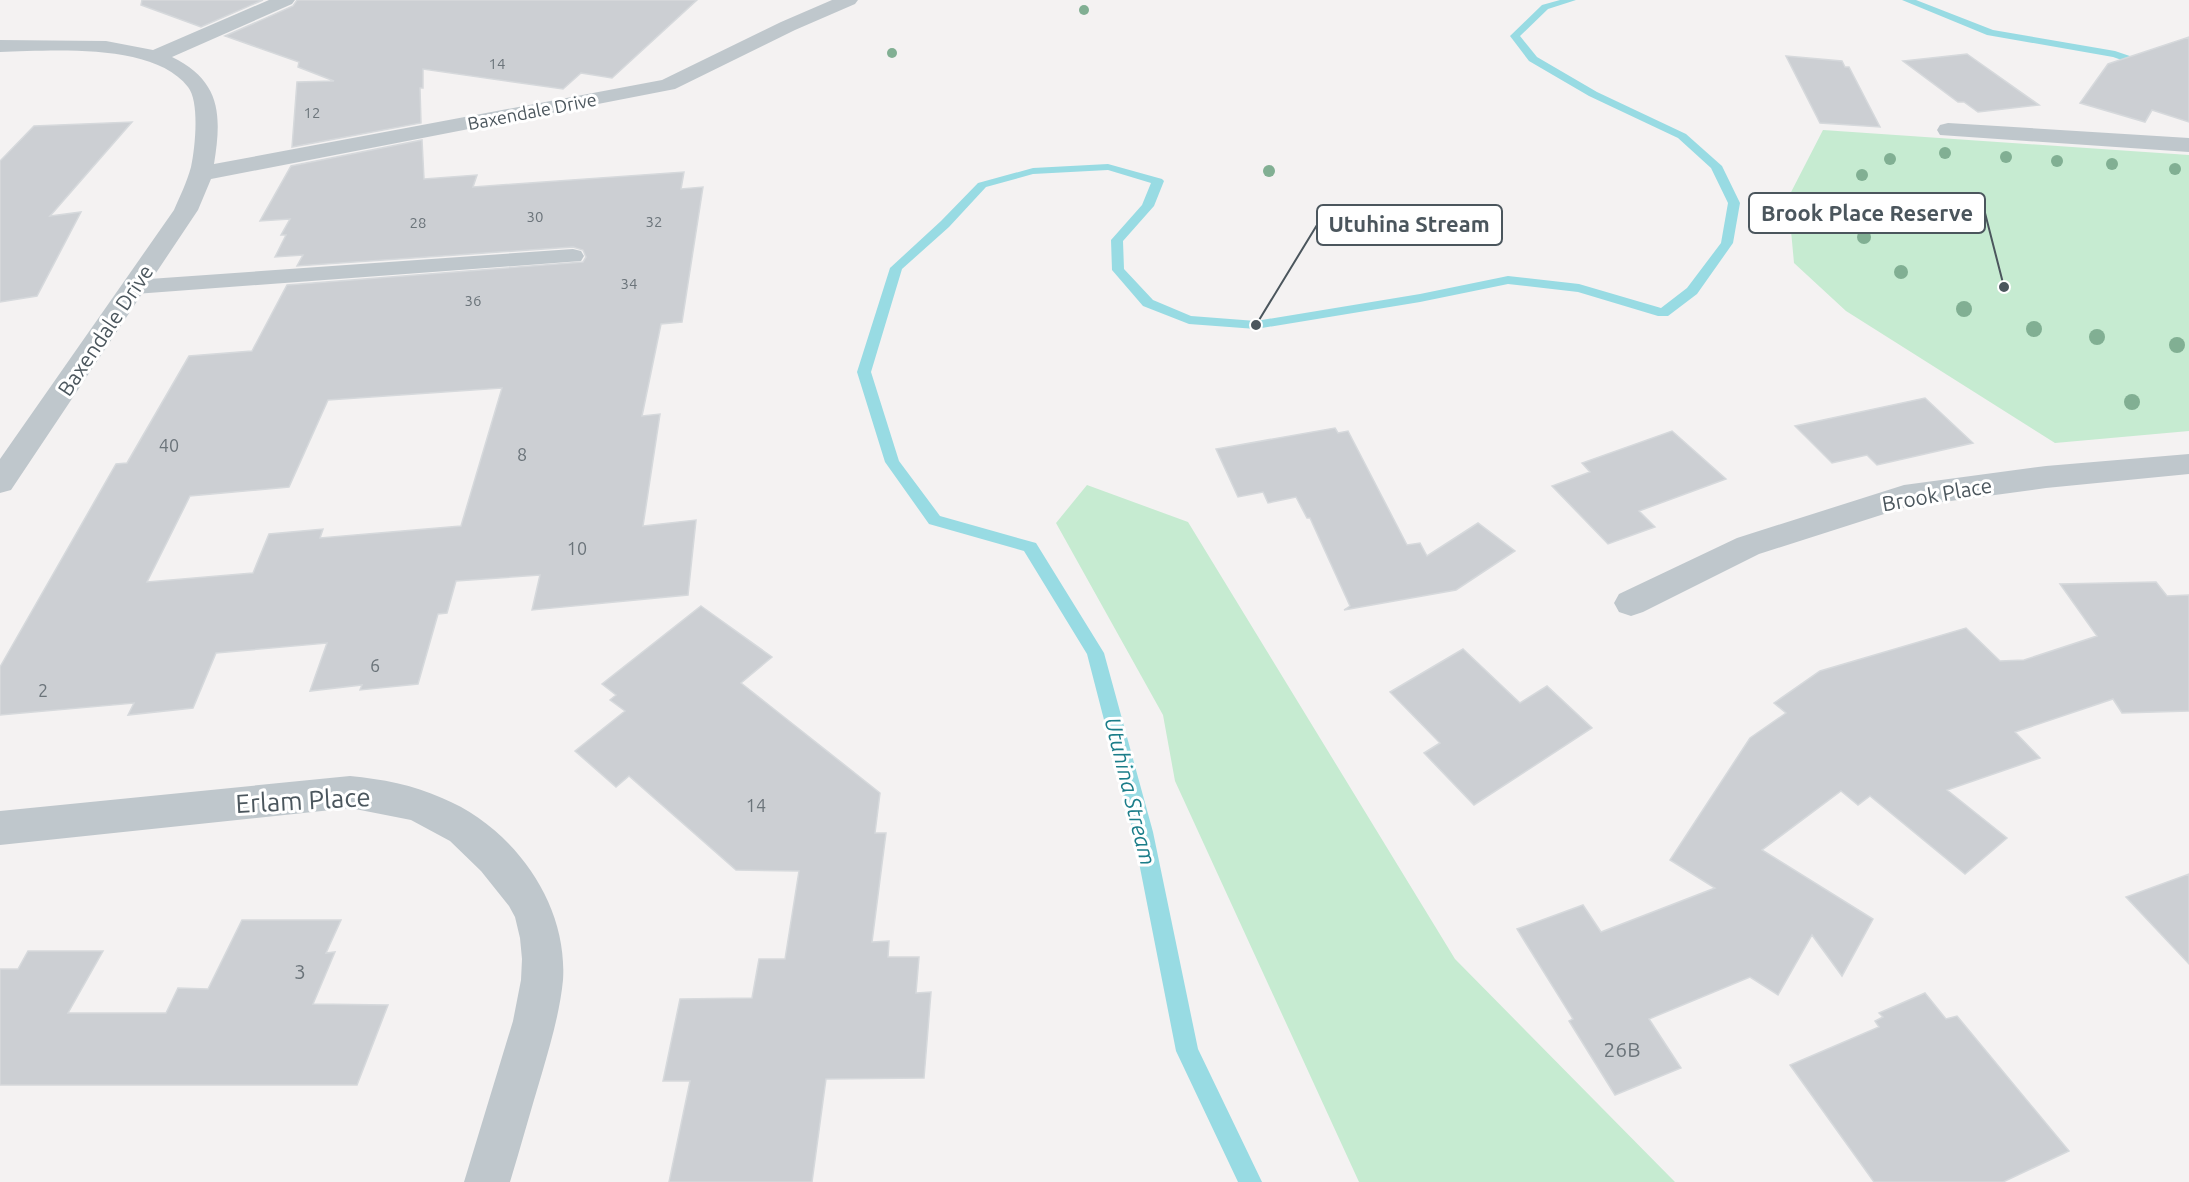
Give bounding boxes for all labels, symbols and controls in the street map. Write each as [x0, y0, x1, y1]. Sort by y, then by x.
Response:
house number: 14 [489, 55, 505, 72]
street label: Baxendale Drive [466, 89, 598, 133]
house number: 12 [304, 104, 320, 121]
callout: Brook Place Reserve [1749, 193, 1985, 233]
text: Brook Place Reserve [1761, 200, 1973, 225]
callout: Utuhina Stream [1317, 205, 1502, 245]
house number: 30 [527, 208, 543, 225]
text: Utuhina Stream [1328, 211, 1490, 236]
house number: 32 [646, 213, 662, 230]
house number: 28 [410, 214, 426, 231]
street label: Baxendale Drive [52, 260, 158, 400]
house number: 34 [621, 275, 637, 292]
house number: 36 [465, 292, 481, 309]
house number: 40 [159, 435, 179, 455]
house number: 8 [517, 444, 527, 464]
street label: Brook Place [1880, 473, 1994, 515]
house number: 10 [567, 538, 587, 558]
house number: 6 [370, 655, 380, 675]
house number: 2 [38, 680, 48, 700]
water label: Utuhina Stream [1101, 714, 1161, 868]
street label: Erlam Place [235, 782, 371, 818]
house number: 14 [746, 795, 766, 815]
house number: 3 [294, 959, 306, 983]
house number: 26B [1603, 1037, 1641, 1061]

